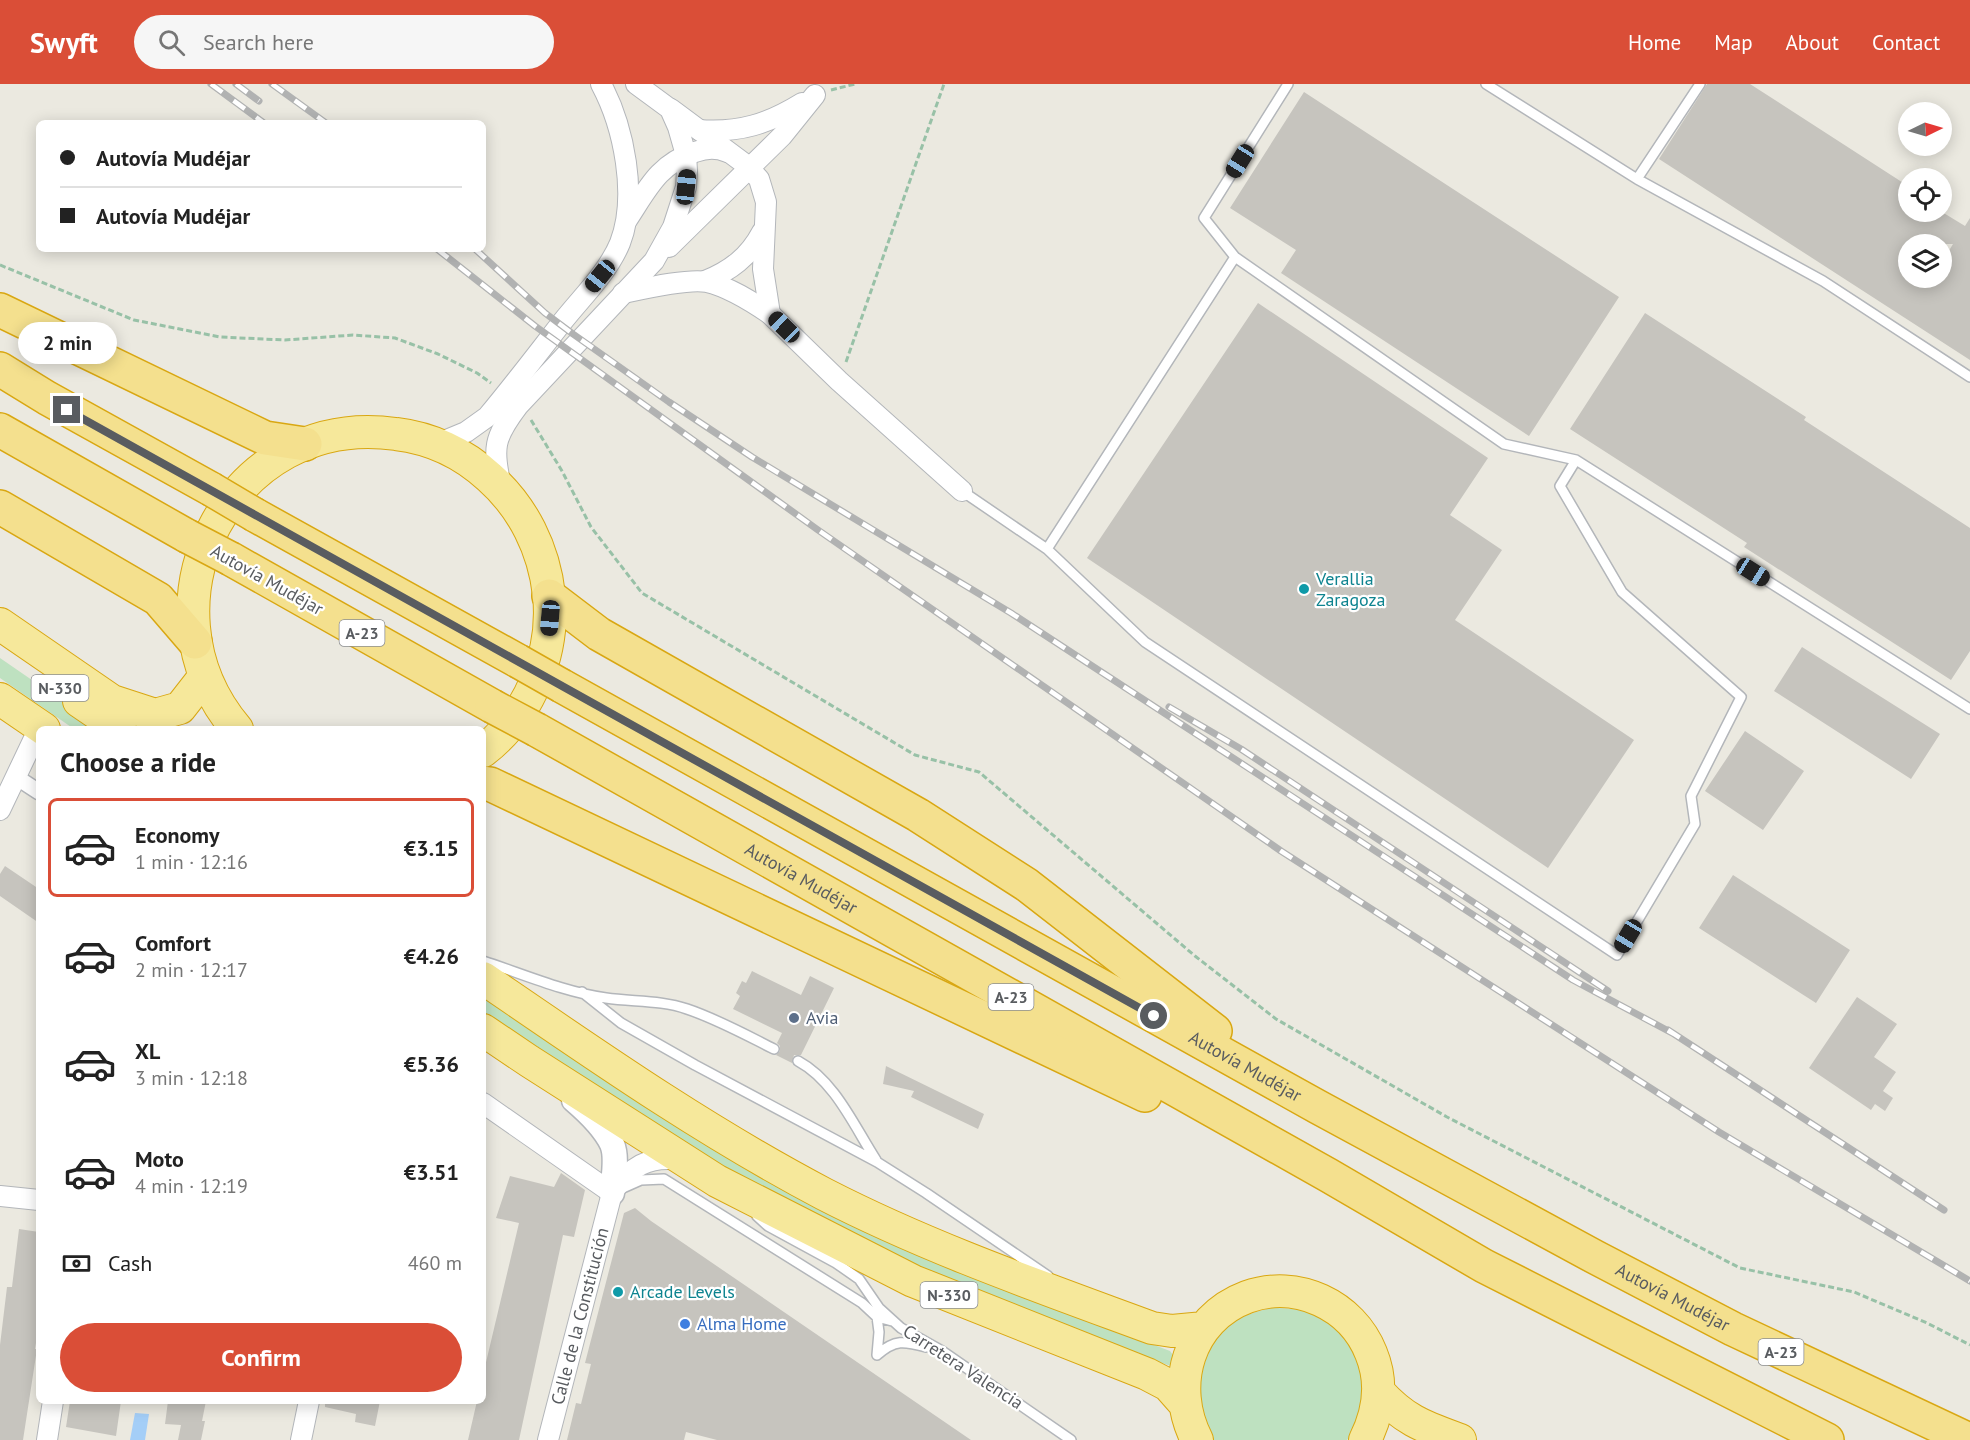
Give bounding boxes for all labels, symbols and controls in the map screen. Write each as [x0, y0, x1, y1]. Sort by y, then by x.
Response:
search box [134, 15, 554, 69]
text: Swyft [30, 24, 98, 61]
icon: search [155, 26, 188, 59]
text: Search here [203, 28, 314, 56]
text: Home [1628, 29, 1681, 56]
text: Map [1714, 29, 1753, 56]
text: About [1786, 29, 1839, 56]
text: Contact [1872, 29, 1940, 56]
north arrow [1898, 102, 1952, 156]
map controls [1898, 102, 1952, 288]
car [1223, 141, 1257, 181]
text: Autovía Mudéjar [96, 144, 250, 172]
car [675, 168, 697, 206]
button: locate [1898, 168, 1952, 222]
text: Autovía Mudéjar [96, 202, 250, 230]
button: layers [1898, 234, 1952, 288]
car [582, 256, 618, 296]
car [765, 308, 803, 346]
callout: 2 min [17, 323, 116, 365]
text: 2 min [43, 330, 92, 356]
route end [53, 396, 80, 423]
street label: Autovía Mudéjar [207, 539, 328, 620]
car [1733, 555, 1773, 589]
place label: Verallia Zaragoza [1315, 567, 1385, 611]
marker: Verallia Zaragoza [1297, 582, 1311, 596]
car [539, 599, 561, 637]
road number: A-23 [340, 620, 385, 646]
road number: N-330 [32, 675, 88, 701]
text: Choose a ride [60, 745, 216, 779]
icon: car [63, 821, 117, 875]
text: Economy [135, 821, 219, 849]
text: €3.15 [404, 834, 459, 862]
street label: Autovía Mudéjar [741, 837, 862, 919]
text: 1 min · 12:16 [135, 849, 248, 875]
car [1611, 916, 1645, 956]
icon: car [63, 929, 117, 983]
text: Comfort [135, 929, 211, 957]
text: €4.26 [404, 942, 459, 970]
text: 2 min · 12:17 [135, 957, 248, 983]
road number: A-23 [988, 984, 1034, 1010]
route start [1140, 1002, 1167, 1029]
place label: Avia [806, 1006, 838, 1029]
marker: Avia [787, 1011, 801, 1025]
street label: Autovía Mudéjar [1185, 1025, 1306, 1107]
icon: car [63, 1037, 117, 1091]
text: XL [135, 1037, 160, 1065]
text: €5.36 [404, 1050, 459, 1078]
text: 3 min · 12:18 [135, 1065, 248, 1091]
icon: car [63, 1145, 117, 1199]
text: Moto [135, 1145, 184, 1173]
text: €3.51 [404, 1158, 459, 1186]
text: 4 min · 12:19 [135, 1173, 248, 1199]
street label: Calle de la Constitución [546, 1225, 614, 1407]
icon: cash [60, 1247, 93, 1280]
text: Cash [108, 1249, 152, 1277]
text: 460 m [408, 1250, 462, 1276]
street label: Autovía Mudéjar [1612, 1258, 1734, 1336]
place label: Arcade Levels [630, 1280, 735, 1303]
road number: N-330 [920, 1282, 978, 1308]
marker: Arcade Levels [611, 1285, 625, 1299]
place label: Alma Home [697, 1312, 787, 1335]
marker: Alma Home [678, 1317, 692, 1331]
street label: Carretera Valencia [899, 1319, 1028, 1414]
button: Confirm [60, 1323, 462, 1392]
road number: A-23 [1758, 1339, 1804, 1365]

